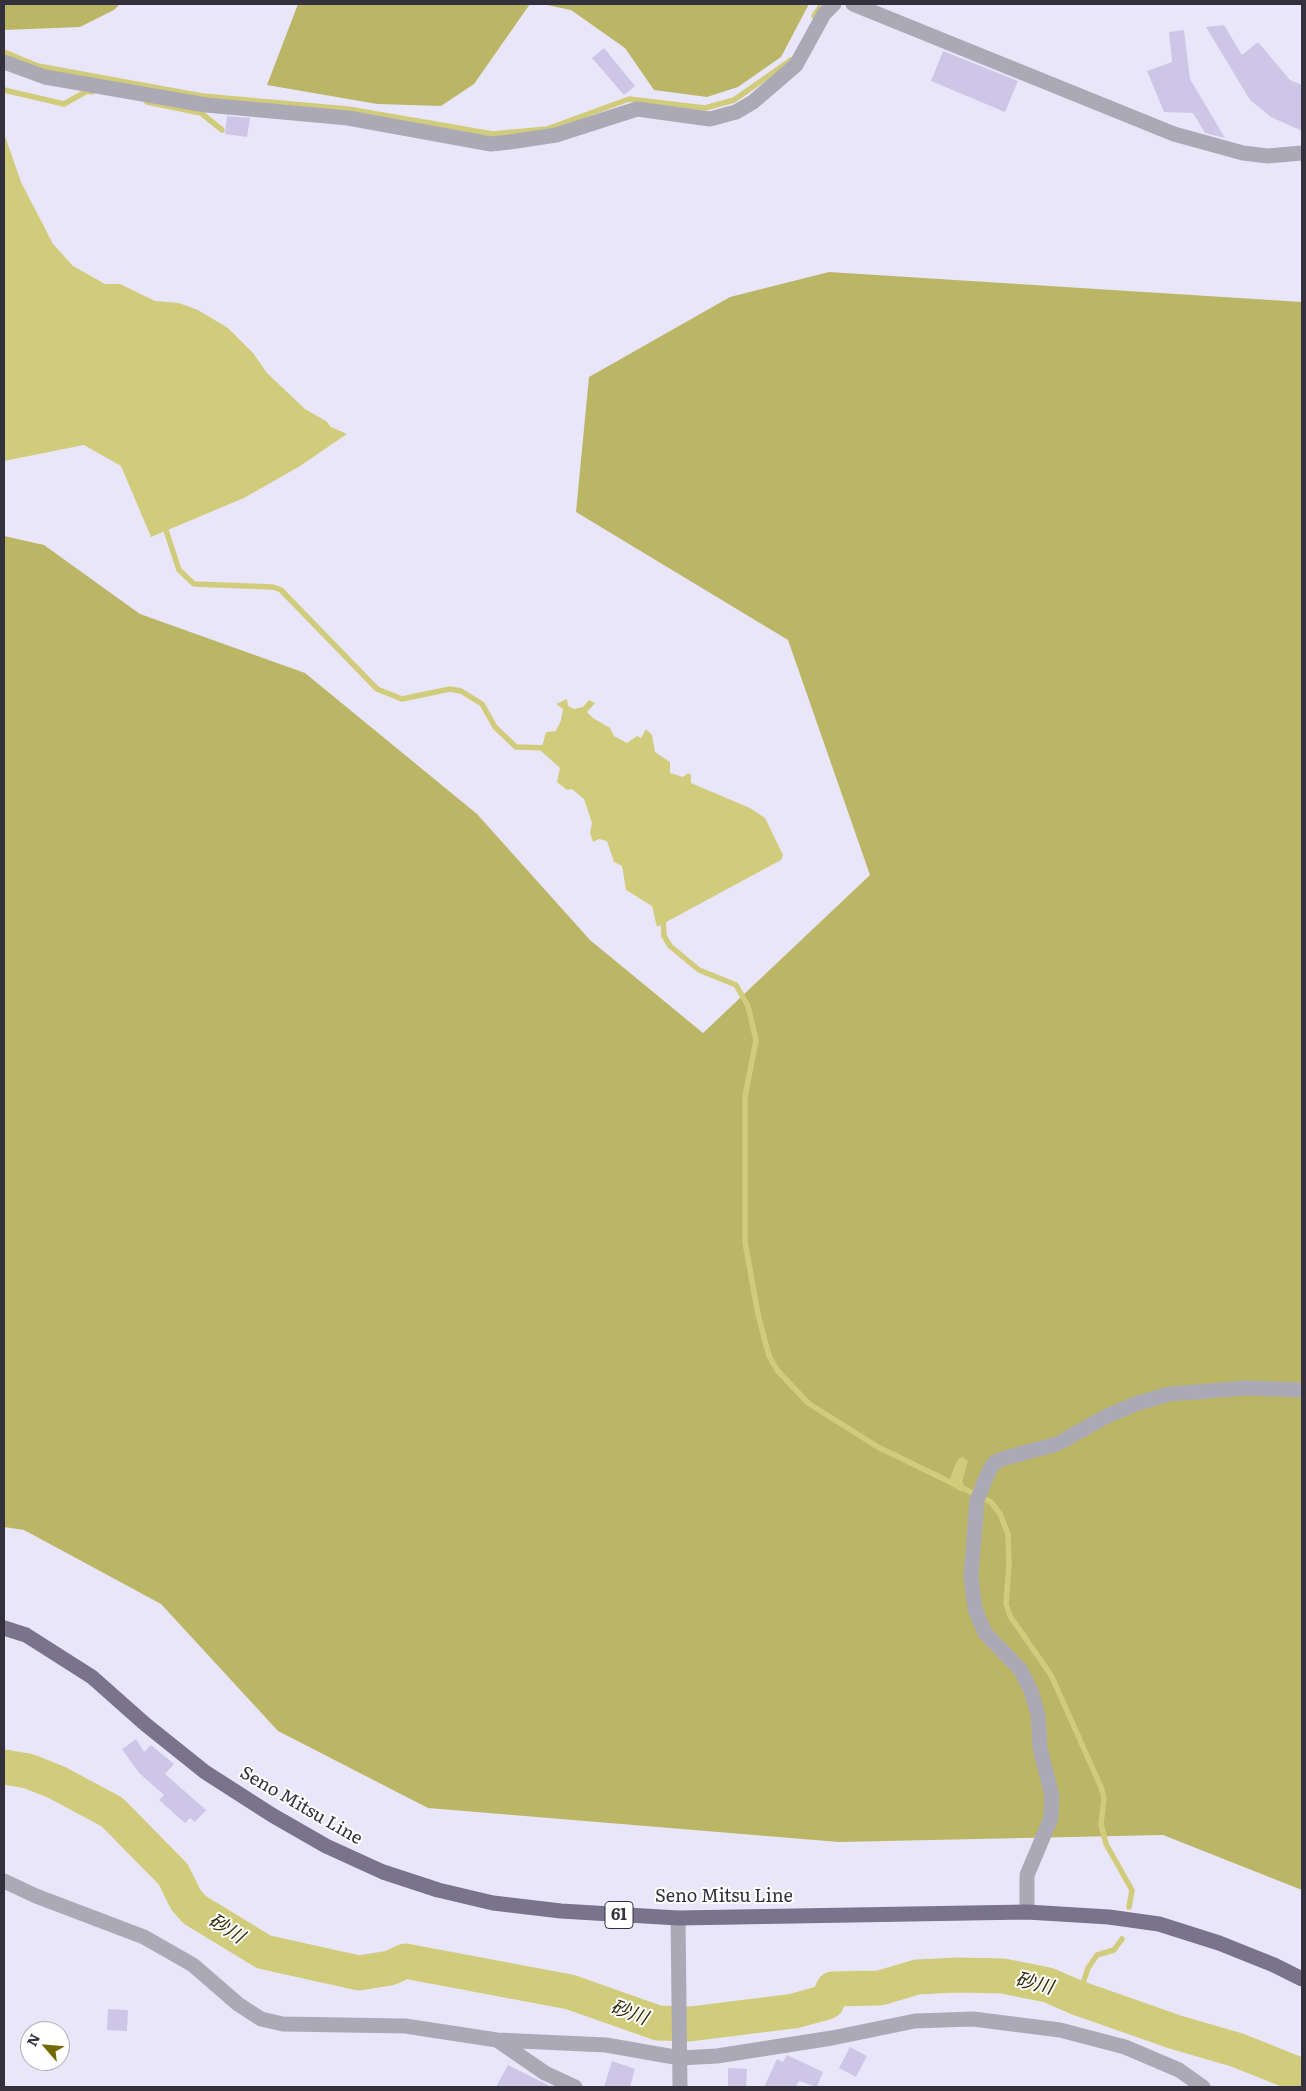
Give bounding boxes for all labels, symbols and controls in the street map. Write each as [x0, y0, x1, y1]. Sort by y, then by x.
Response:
street label: Seno Mitsu Line [236, 1762, 366, 1850]
street label: Seno Mitsu Line [655, 1886, 793, 1908]
road number: 61 [605, 1902, 633, 1928]
water label: 砂川 [204, 1909, 248, 1949]
water label: 砂川 [1013, 1968, 1055, 2000]
water label: 砂川 [607, 1996, 651, 2030]
north arrow [20, 2021, 70, 2071]
text: N [21, 2030, 44, 2049]

